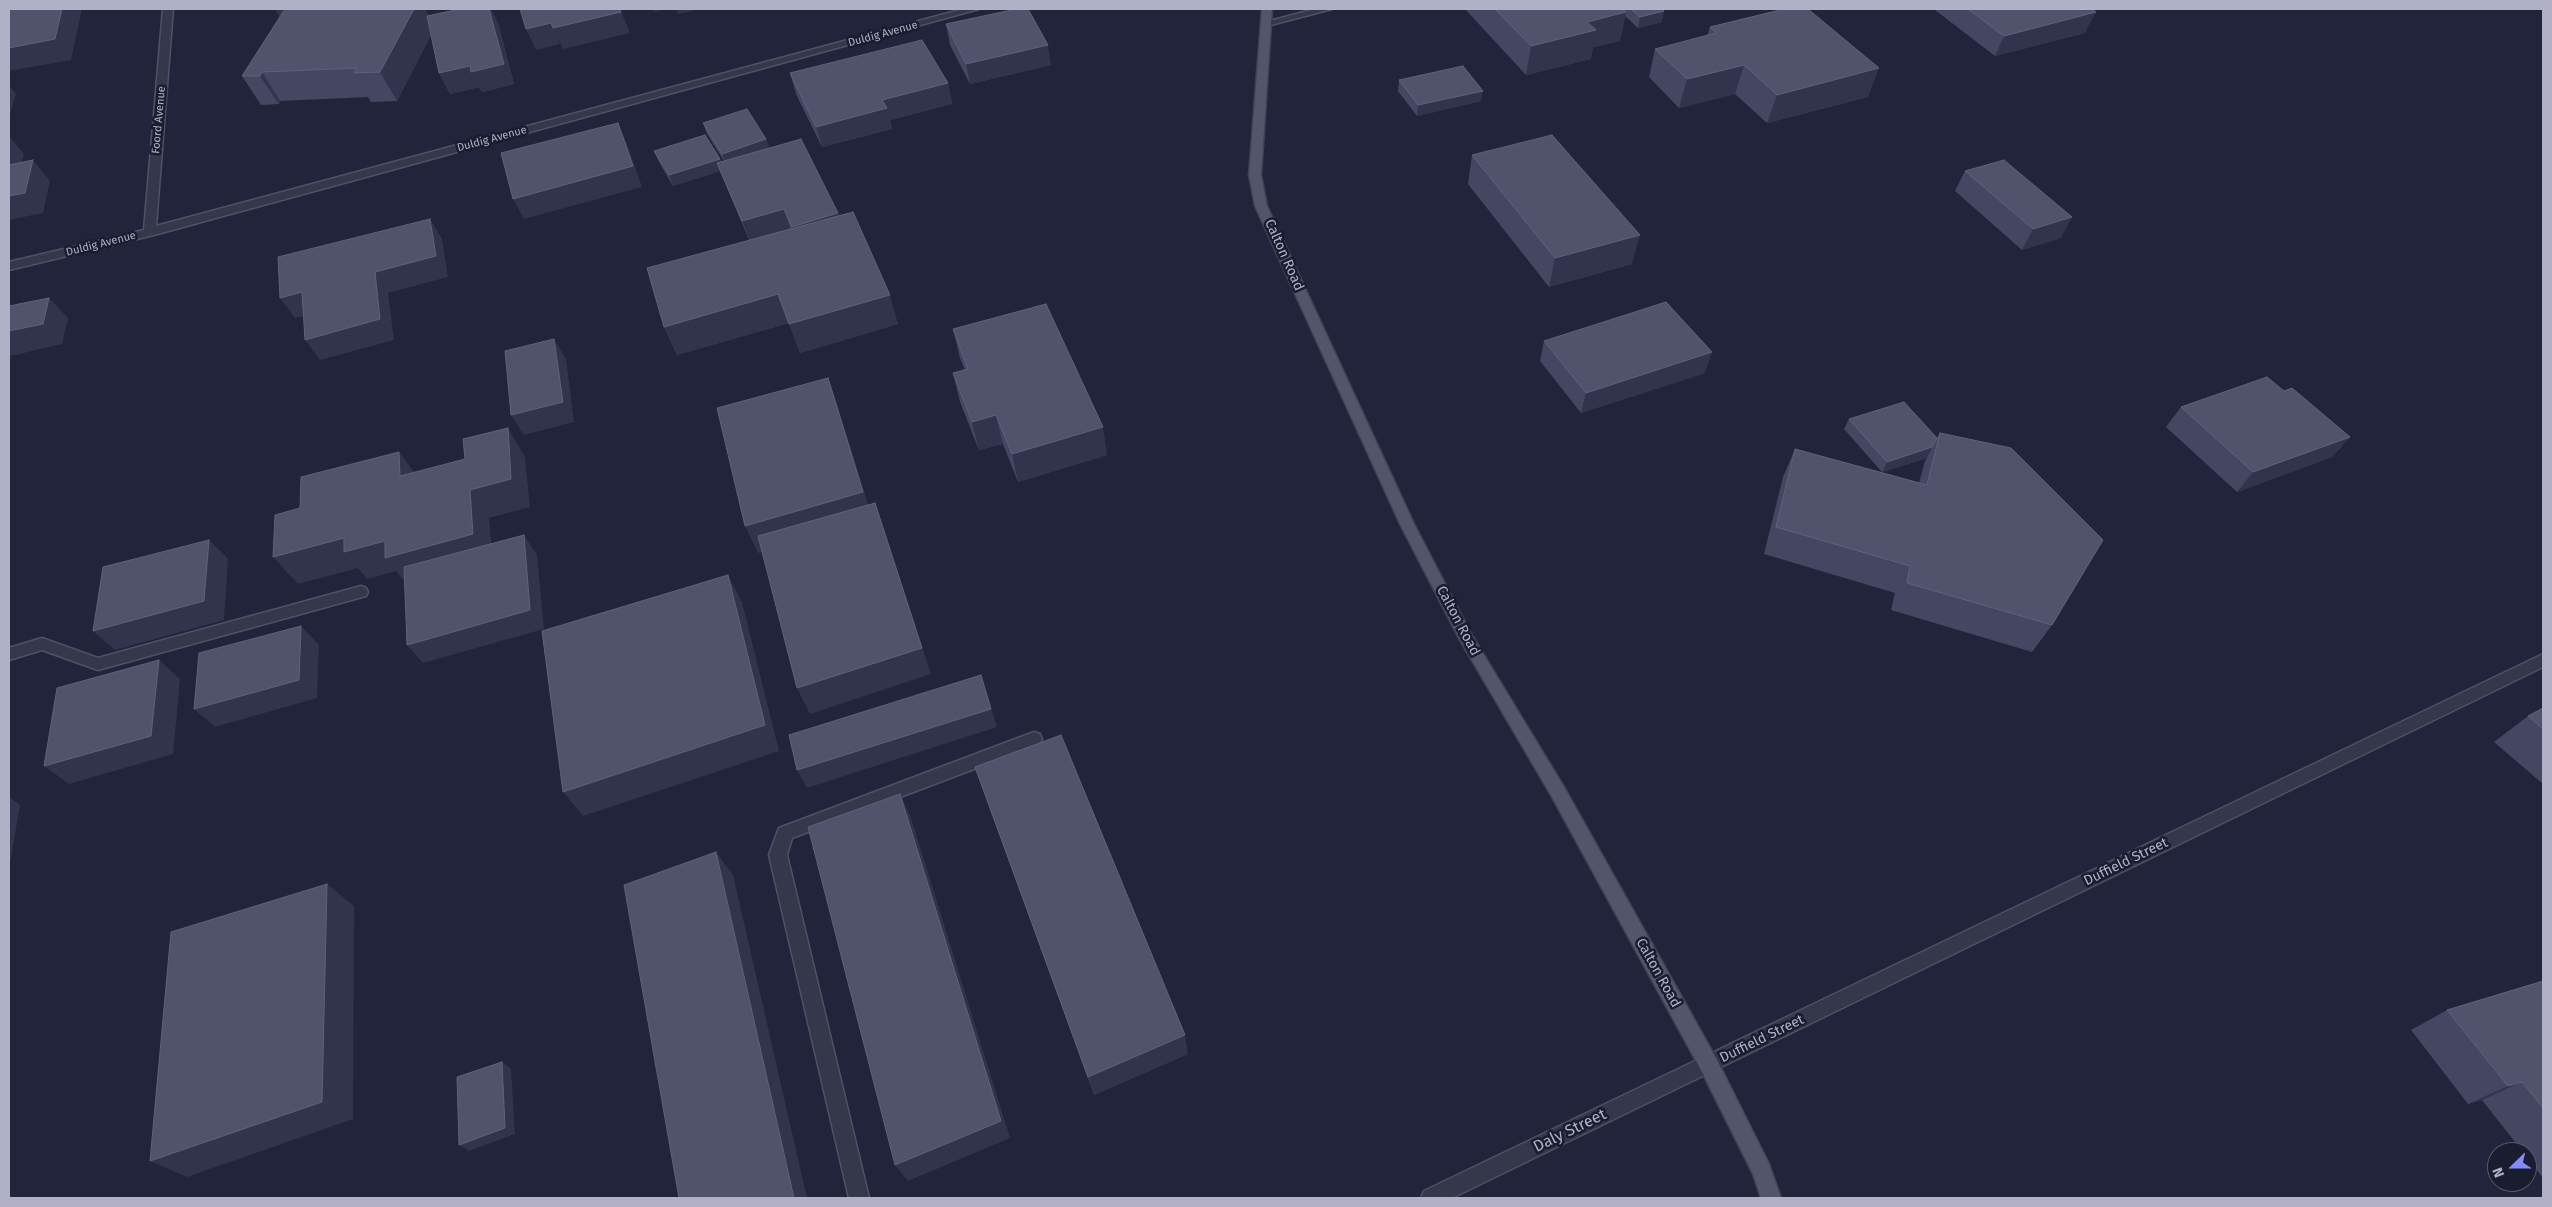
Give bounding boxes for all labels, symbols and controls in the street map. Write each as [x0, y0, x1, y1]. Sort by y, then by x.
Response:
street label: Duldig Avenue [847, 18, 919, 50]
street label: Foord Avenue [149, 86, 169, 154]
street label: Duldig Avenue [456, 123, 528, 155]
street label: Calton Road [1261, 217, 1307, 293]
street label: Duldig Avenue [65, 229, 137, 259]
street label: Calton Road [1433, 583, 1483, 659]
street label: Duffield Street [2081, 834, 2171, 890]
street label: Calton Road [1632, 935, 1684, 1011]
street label: Duffield Street [1717, 1011, 1807, 1067]
street label: Daly Street [1530, 1105, 1610, 1157]
north arrow [2487, 1142, 2537, 1192]
text: N [2489, 1165, 2508, 1180]

